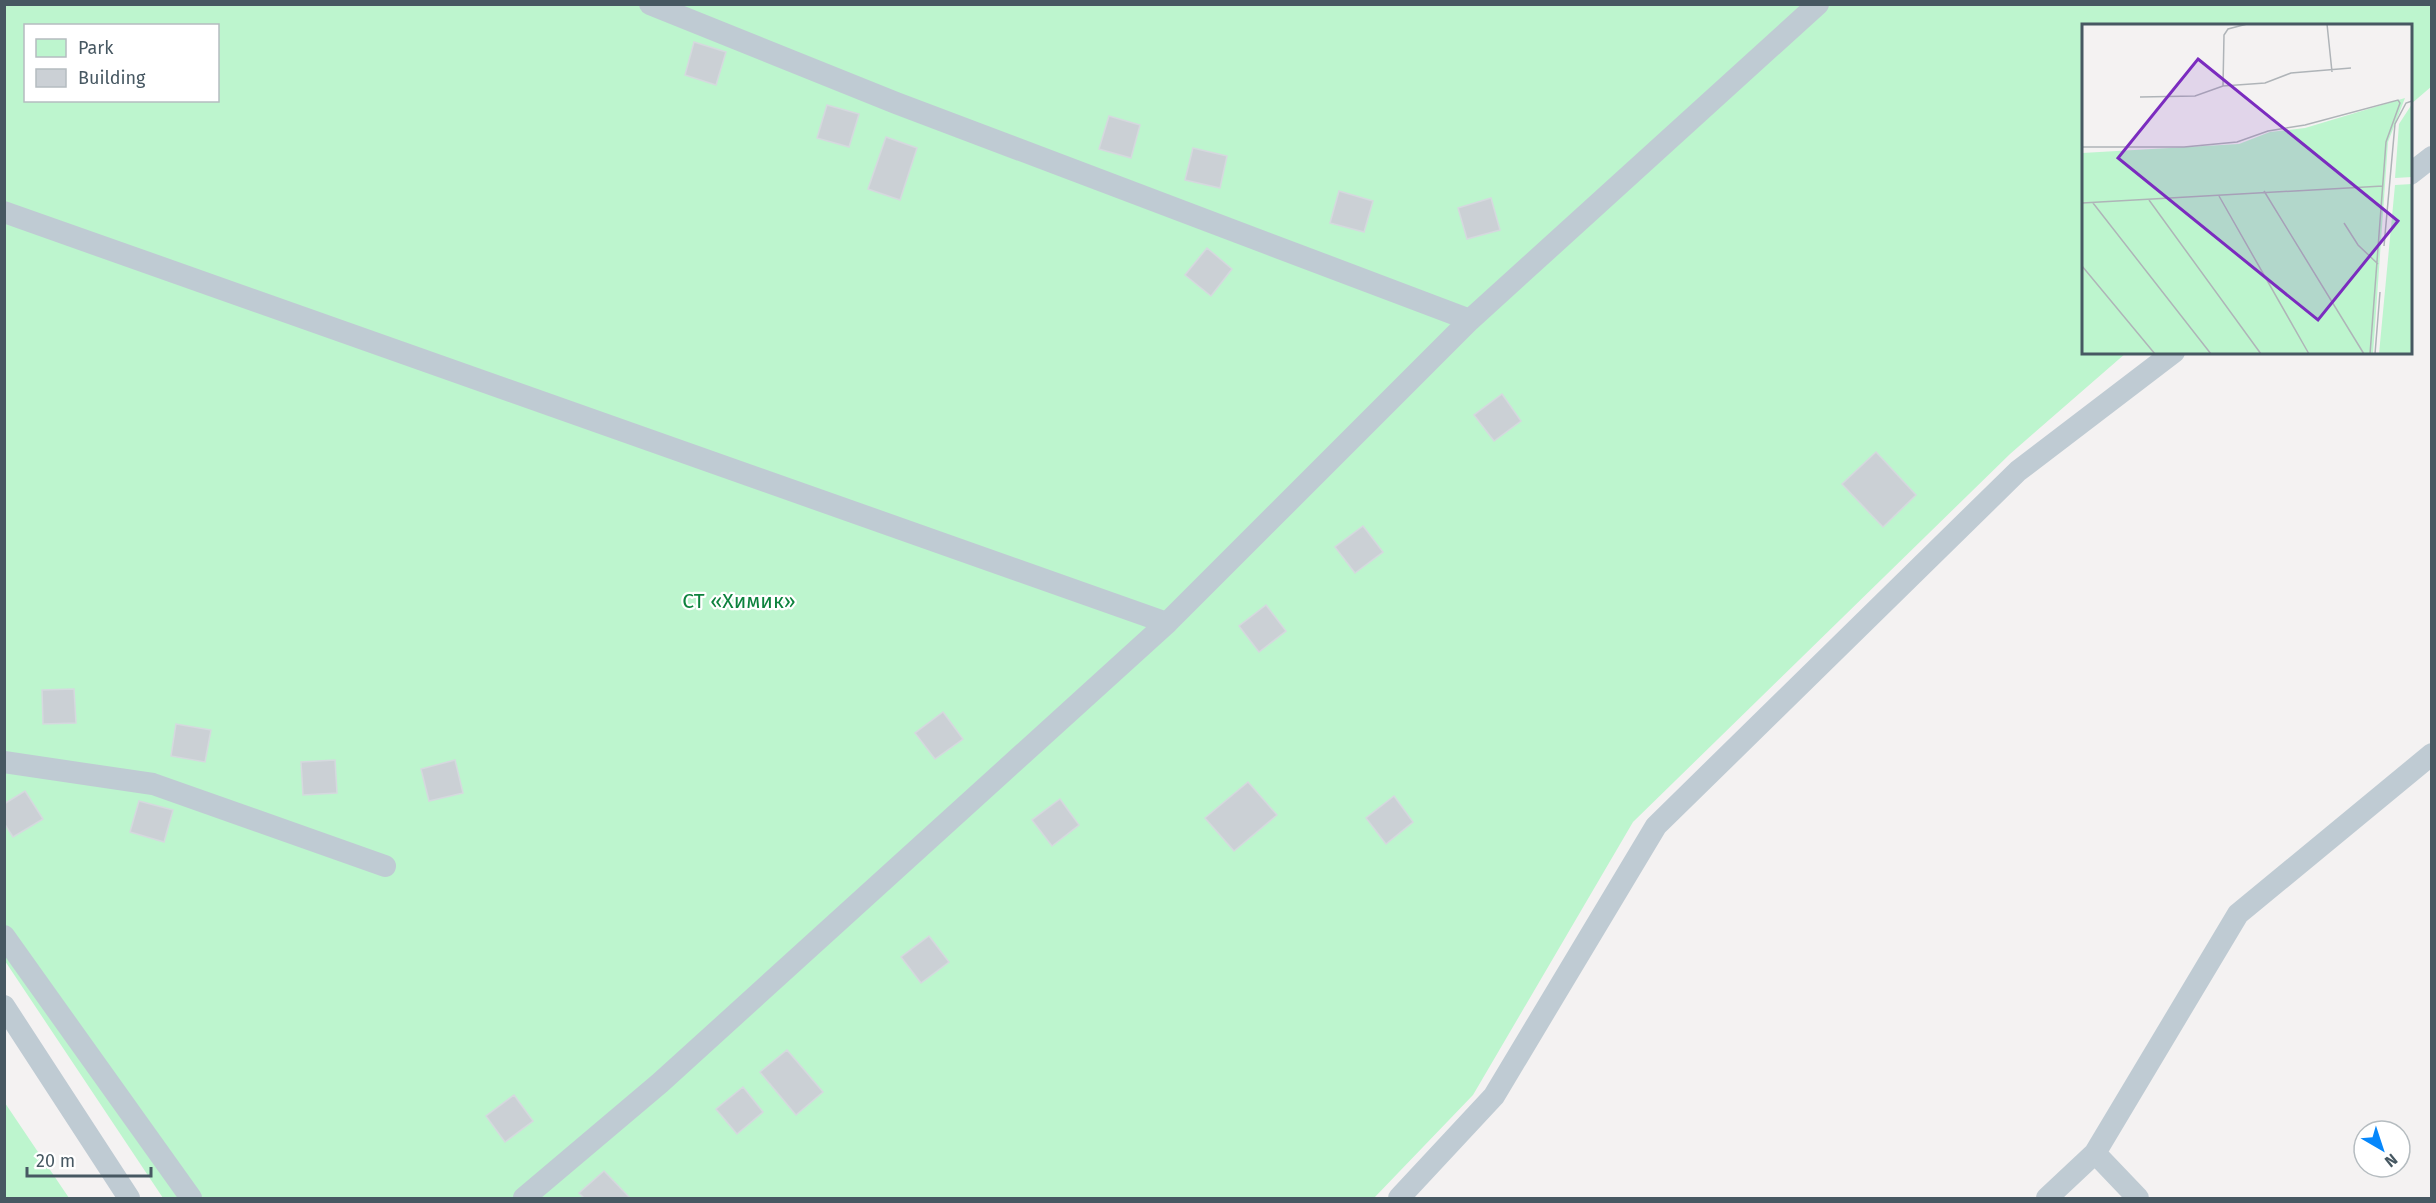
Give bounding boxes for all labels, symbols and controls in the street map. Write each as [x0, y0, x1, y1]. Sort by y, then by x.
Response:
legend [24, 24, 219, 102]
inset map [2082, 24, 2412, 354]
text: Park [78, 37, 114, 59]
text: Building [78, 67, 146, 89]
park label: СТ «Химик» [682, 588, 796, 614]
north arrow [2352, 1119, 2412, 1179]
scale bar [27, 1140, 152, 1178]
text: 20 m [36, 1150, 75, 1172]
text: N [2381, 1150, 2401, 1171]

